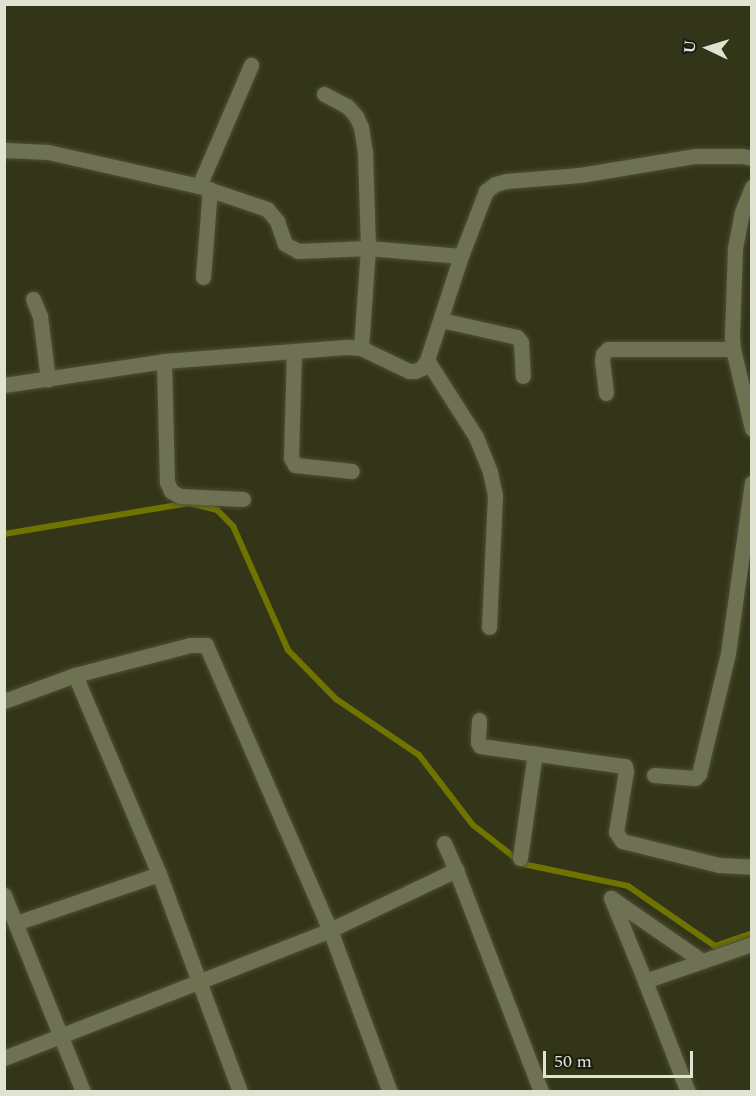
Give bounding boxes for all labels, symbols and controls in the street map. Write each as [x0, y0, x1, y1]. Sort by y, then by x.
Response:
north arrow [678, 18, 738, 78]
text: U [678, 39, 702, 54]
scale bar [546, 1039, 696, 1077]
text: 50 m [554, 1048, 592, 1075]

